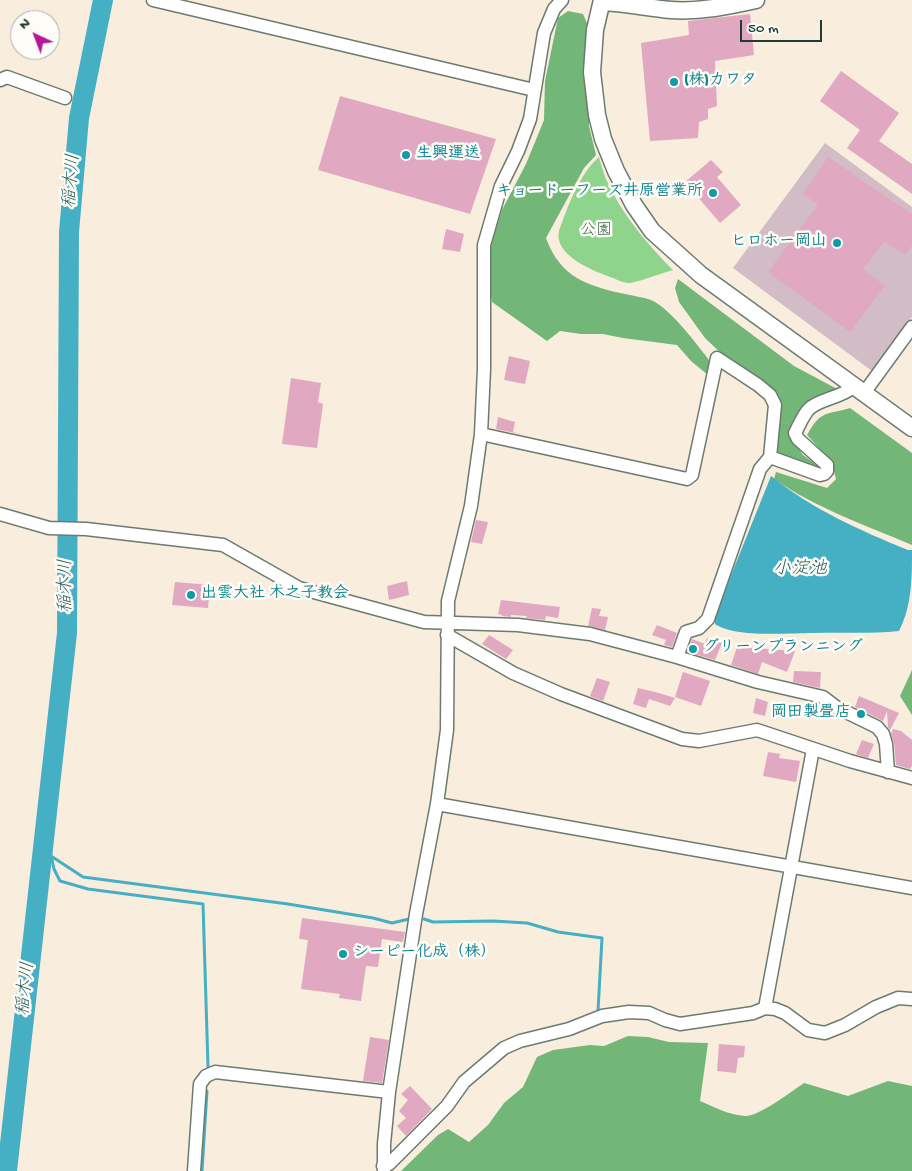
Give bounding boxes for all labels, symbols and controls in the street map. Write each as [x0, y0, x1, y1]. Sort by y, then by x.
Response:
north arrow [10, 10, 60, 60]
scale bar [742, 10, 824, 42]
text: N [16, 15, 34, 34]
text: 50 m [748, 20, 779, 38]
place label: (株)カワタ [684, 72, 757, 92]
marker: (株)カワタ [668, 76, 680, 88]
place label: 生興運送 [416, 145, 480, 165]
marker: 生興運送 [400, 149, 412, 161]
water label: 稲木川 [60, 153, 86, 209]
place label: キョードーフーズ井原営業所 [496, 183, 703, 203]
marker: キョードーフーズ井原営業所 [707, 187, 719, 199]
park label: 公園 [580, 222, 612, 242]
place label: ヒロホー岡山 [731, 233, 827, 253]
marker: ヒロホー岡山 [831, 237, 843, 249]
water label: 稲木川 [56, 559, 78, 613]
water label: 小淀池 [773, 559, 827, 581]
place label: 出雲大社 木之子教会 [201, 585, 349, 605]
marker: 出雲大社 木之子教会 [185, 589, 197, 601]
place label: グリーンプランニング [703, 639, 863, 659]
marker: グリーンプランニング [687, 643, 699, 655]
place label: 岡田製畳店 [771, 704, 851, 724]
marker: 岡田製畳店 [855, 708, 867, 720]
place label: シーピー化成（株） [353, 944, 496, 964]
marker: シーピー化成（株） [337, 948, 349, 960]
water label: 稲木川 [13, 961, 41, 1017]

